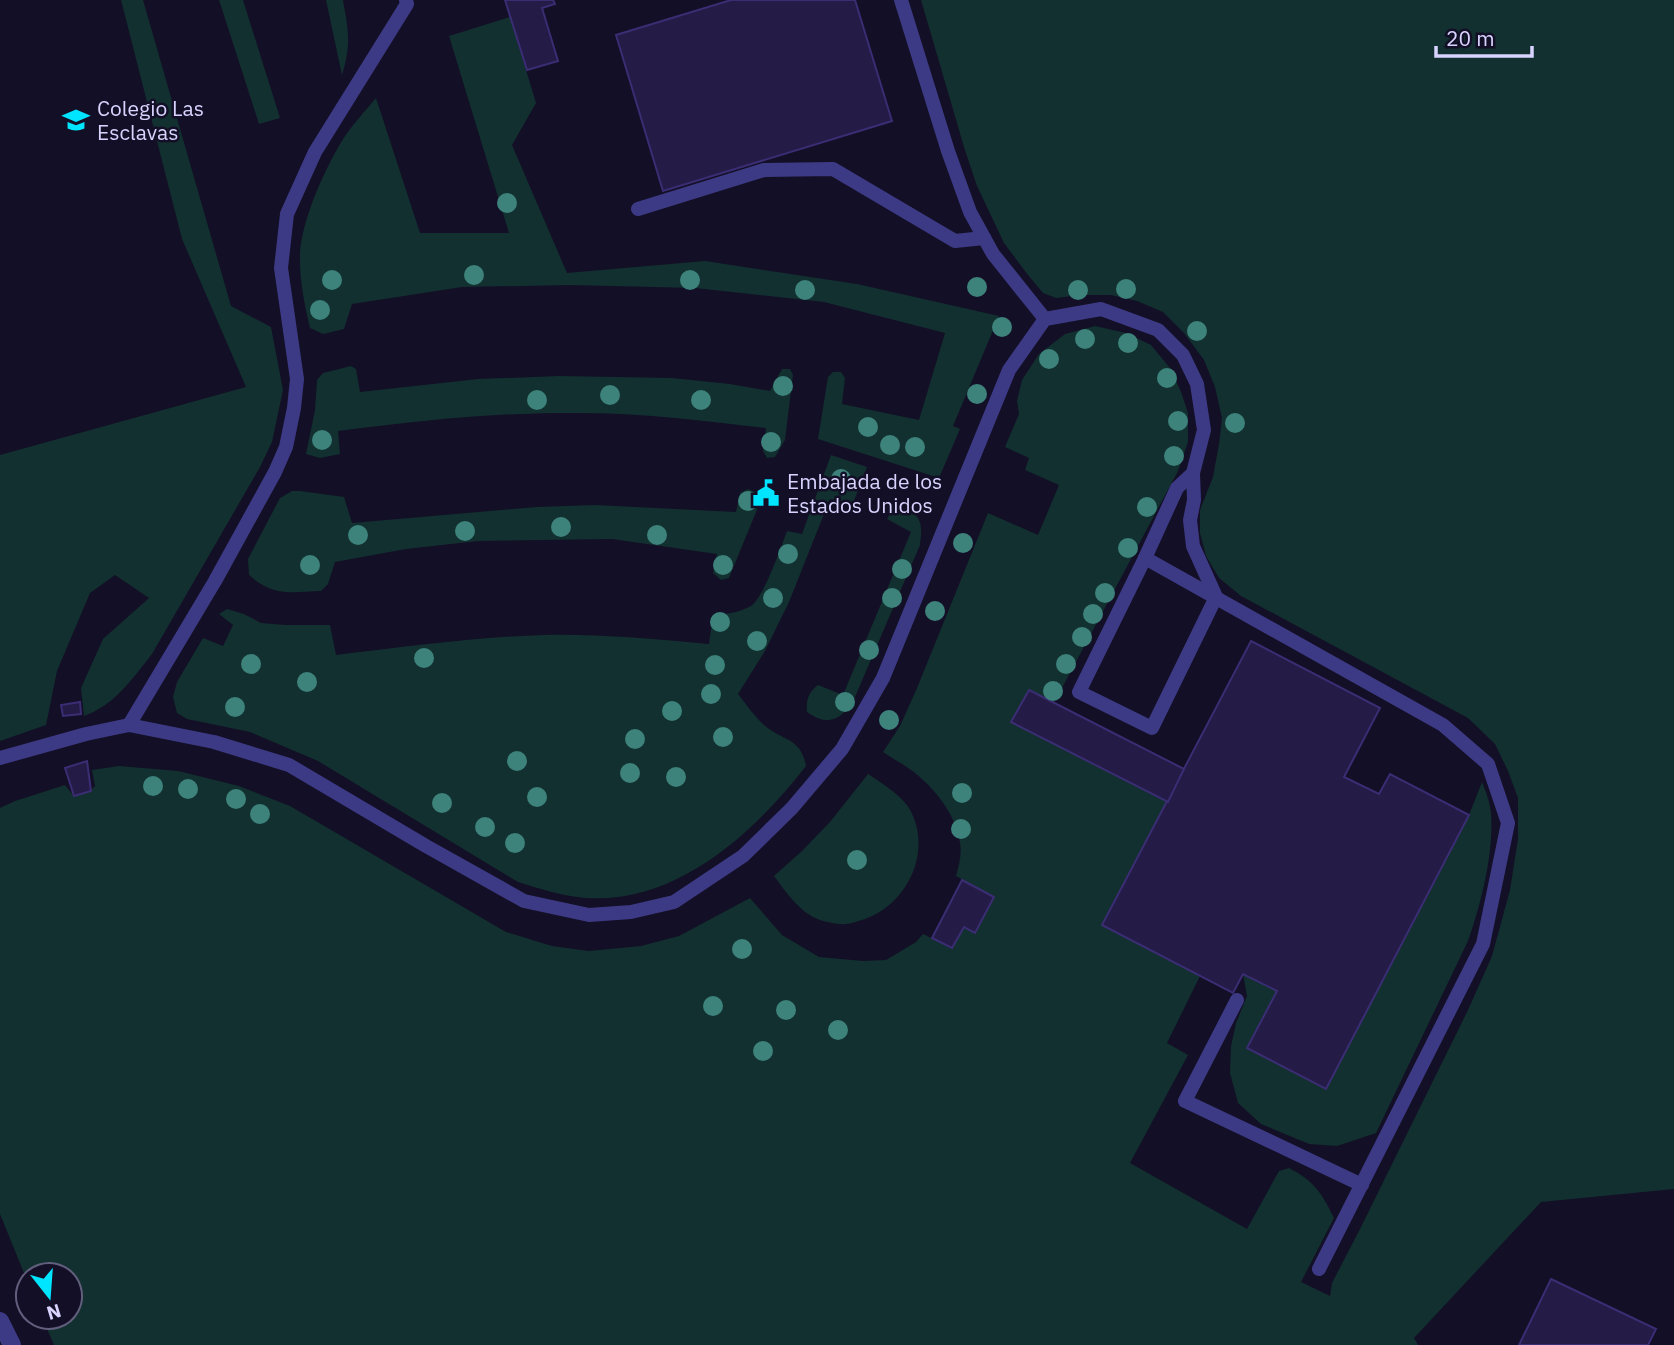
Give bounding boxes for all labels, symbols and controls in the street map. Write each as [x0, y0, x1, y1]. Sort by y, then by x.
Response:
scale bar [1436, 14, 1532, 58]
text: 20 m [1446, 24, 1495, 52]
place label: Colegio Las Esclavas [97, 94, 204, 146]
school or university icon: Colegio Las Esclavas [61, 105, 91, 135]
place label: Embajada de los Estados Unidos [787, 467, 942, 519]
public building icon: Embajada de los Estados Unidos [751, 478, 781, 508]
north arrow [14, 1261, 84, 1331]
text: N [44, 1299, 64, 1326]

